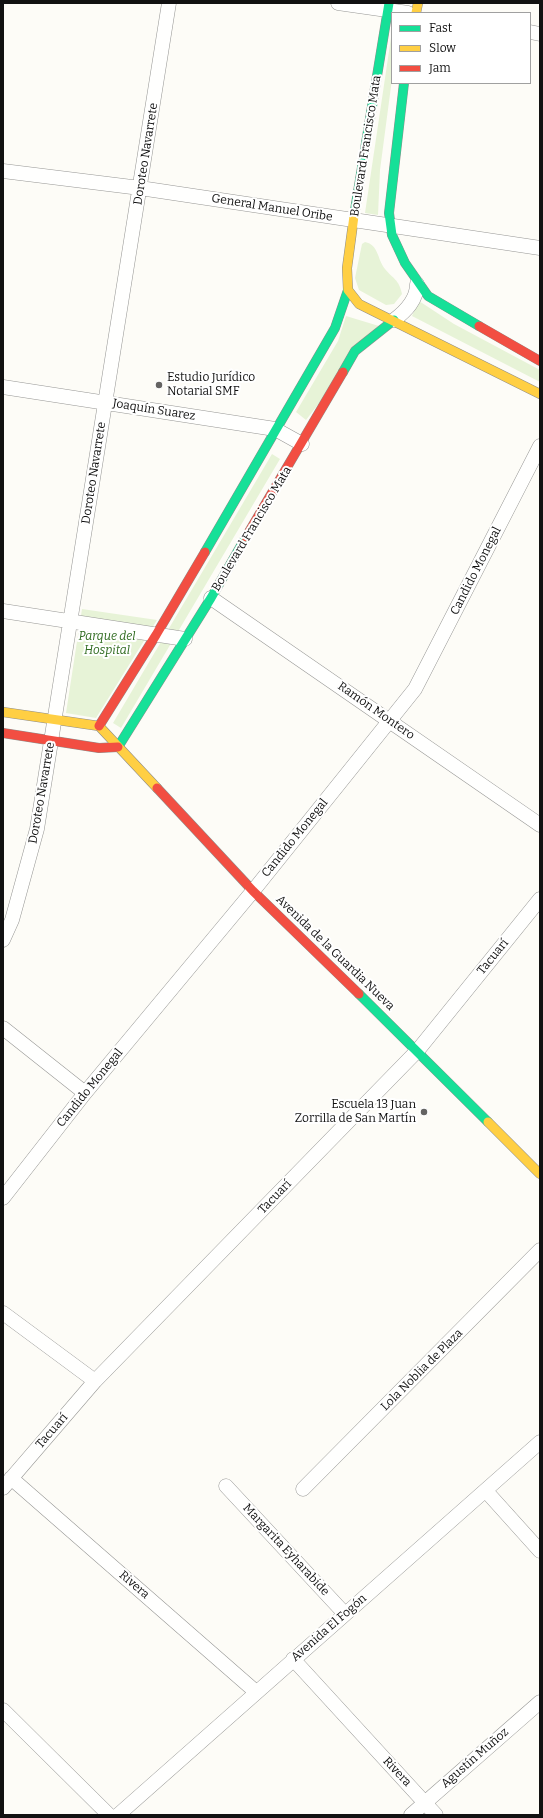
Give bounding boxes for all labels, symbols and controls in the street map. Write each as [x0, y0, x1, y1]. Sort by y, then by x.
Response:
legend [391, 12, 531, 84]
text: Fast [429, 21, 452, 35]
text: Slow [429, 41, 456, 55]
text: Jam [429, 61, 451, 75]
street label: Boulevard Francisco Mata [348, 74, 384, 218]
street label: Doroteo Navarrete [131, 102, 161, 206]
street label: General Manuel Oribe [210, 191, 334, 225]
place label: Estudio Jurídico Notarial SMF [167, 371, 255, 399]
marker: Estudio Jurídico Notarial SMF [154, 380, 164, 390]
street label: Joaquín Suarez [112, 396, 196, 424]
street label: Doroteo Navarrete [79, 421, 109, 525]
street label: Boulevard Francisco Mata [209, 464, 295, 594]
street label: Candido Monegal [448, 525, 504, 617]
park label: Parque del Hospital [78, 630, 136, 658]
street label: Ramón Montero [335, 679, 417, 743]
street label: Doroteo Navarrete [26, 741, 58, 845]
street label: Candido Monegal [259, 796, 331, 880]
street label: Avenida de la Guardia Nueva [273, 893, 397, 1013]
street label: Tacuarí [474, 936, 512, 978]
street label: Candido Monegal [54, 1046, 126, 1130]
place label: Escuela 13 Juan Zorrilla de San Martín [295, 1098, 416, 1126]
marker: Escuela 13 Juan Zorrilla de San Martín [419, 1107, 429, 1117]
street label: Tacuarí [255, 1177, 295, 1217]
street label: Lola Noblia de Plaza [378, 1326, 466, 1414]
street label: Tacuarí [33, 1411, 71, 1451]
street label: Margarita Eyharabide [240, 1501, 332, 1599]
street label: Rivera [116, 1568, 152, 1602]
street label: Avenida El Fogón [288, 1591, 370, 1665]
street label: Agustín Muñoz [438, 1725, 512, 1791]
street label: Rivera [380, 1754, 414, 1790]

